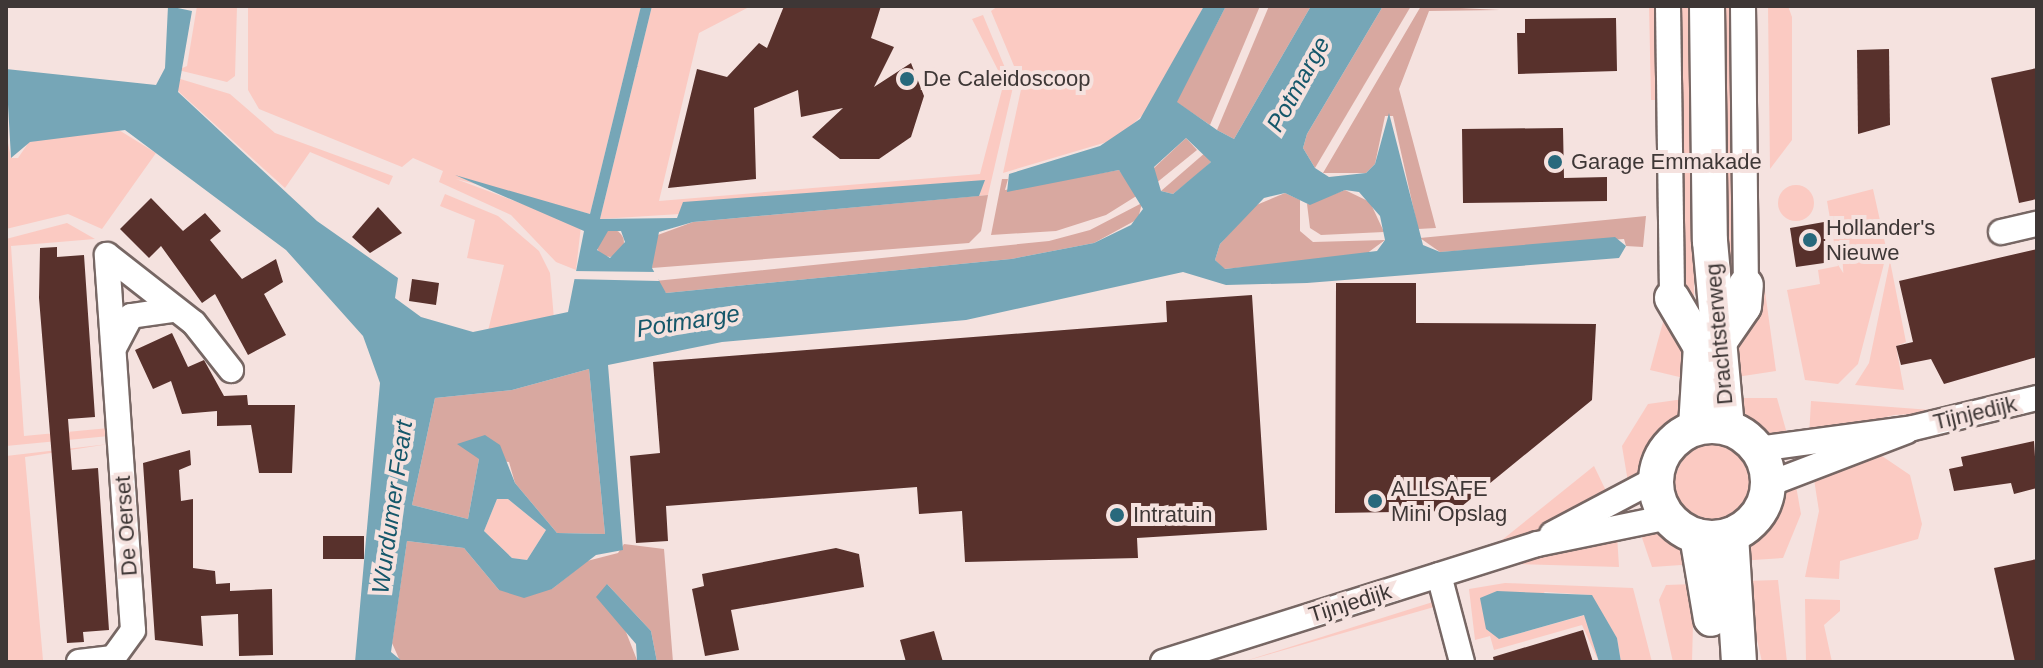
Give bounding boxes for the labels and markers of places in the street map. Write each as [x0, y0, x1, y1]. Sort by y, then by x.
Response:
place label: De Caleidoscoop [923, 66, 1091, 92]
marker: De Caleidoscoop [898, 70, 916, 88]
place label: Garage Emmakade [1571, 149, 1762, 175]
marker: Garage Emmakade [1546, 153, 1564, 171]
place label: Hollander's Nieuwe [1826, 214, 1935, 266]
marker: Hollander's Nieuwe [1801, 231, 1819, 249]
place label: ALLSAFE Mini Opslag [1391, 475, 1507, 526]
marker: ALLSAFE Mini Opslag [1366, 492, 1384, 510]
place label: Intratuin [1133, 502, 1212, 528]
marker: Intratuin [1108, 506, 1126, 524]

